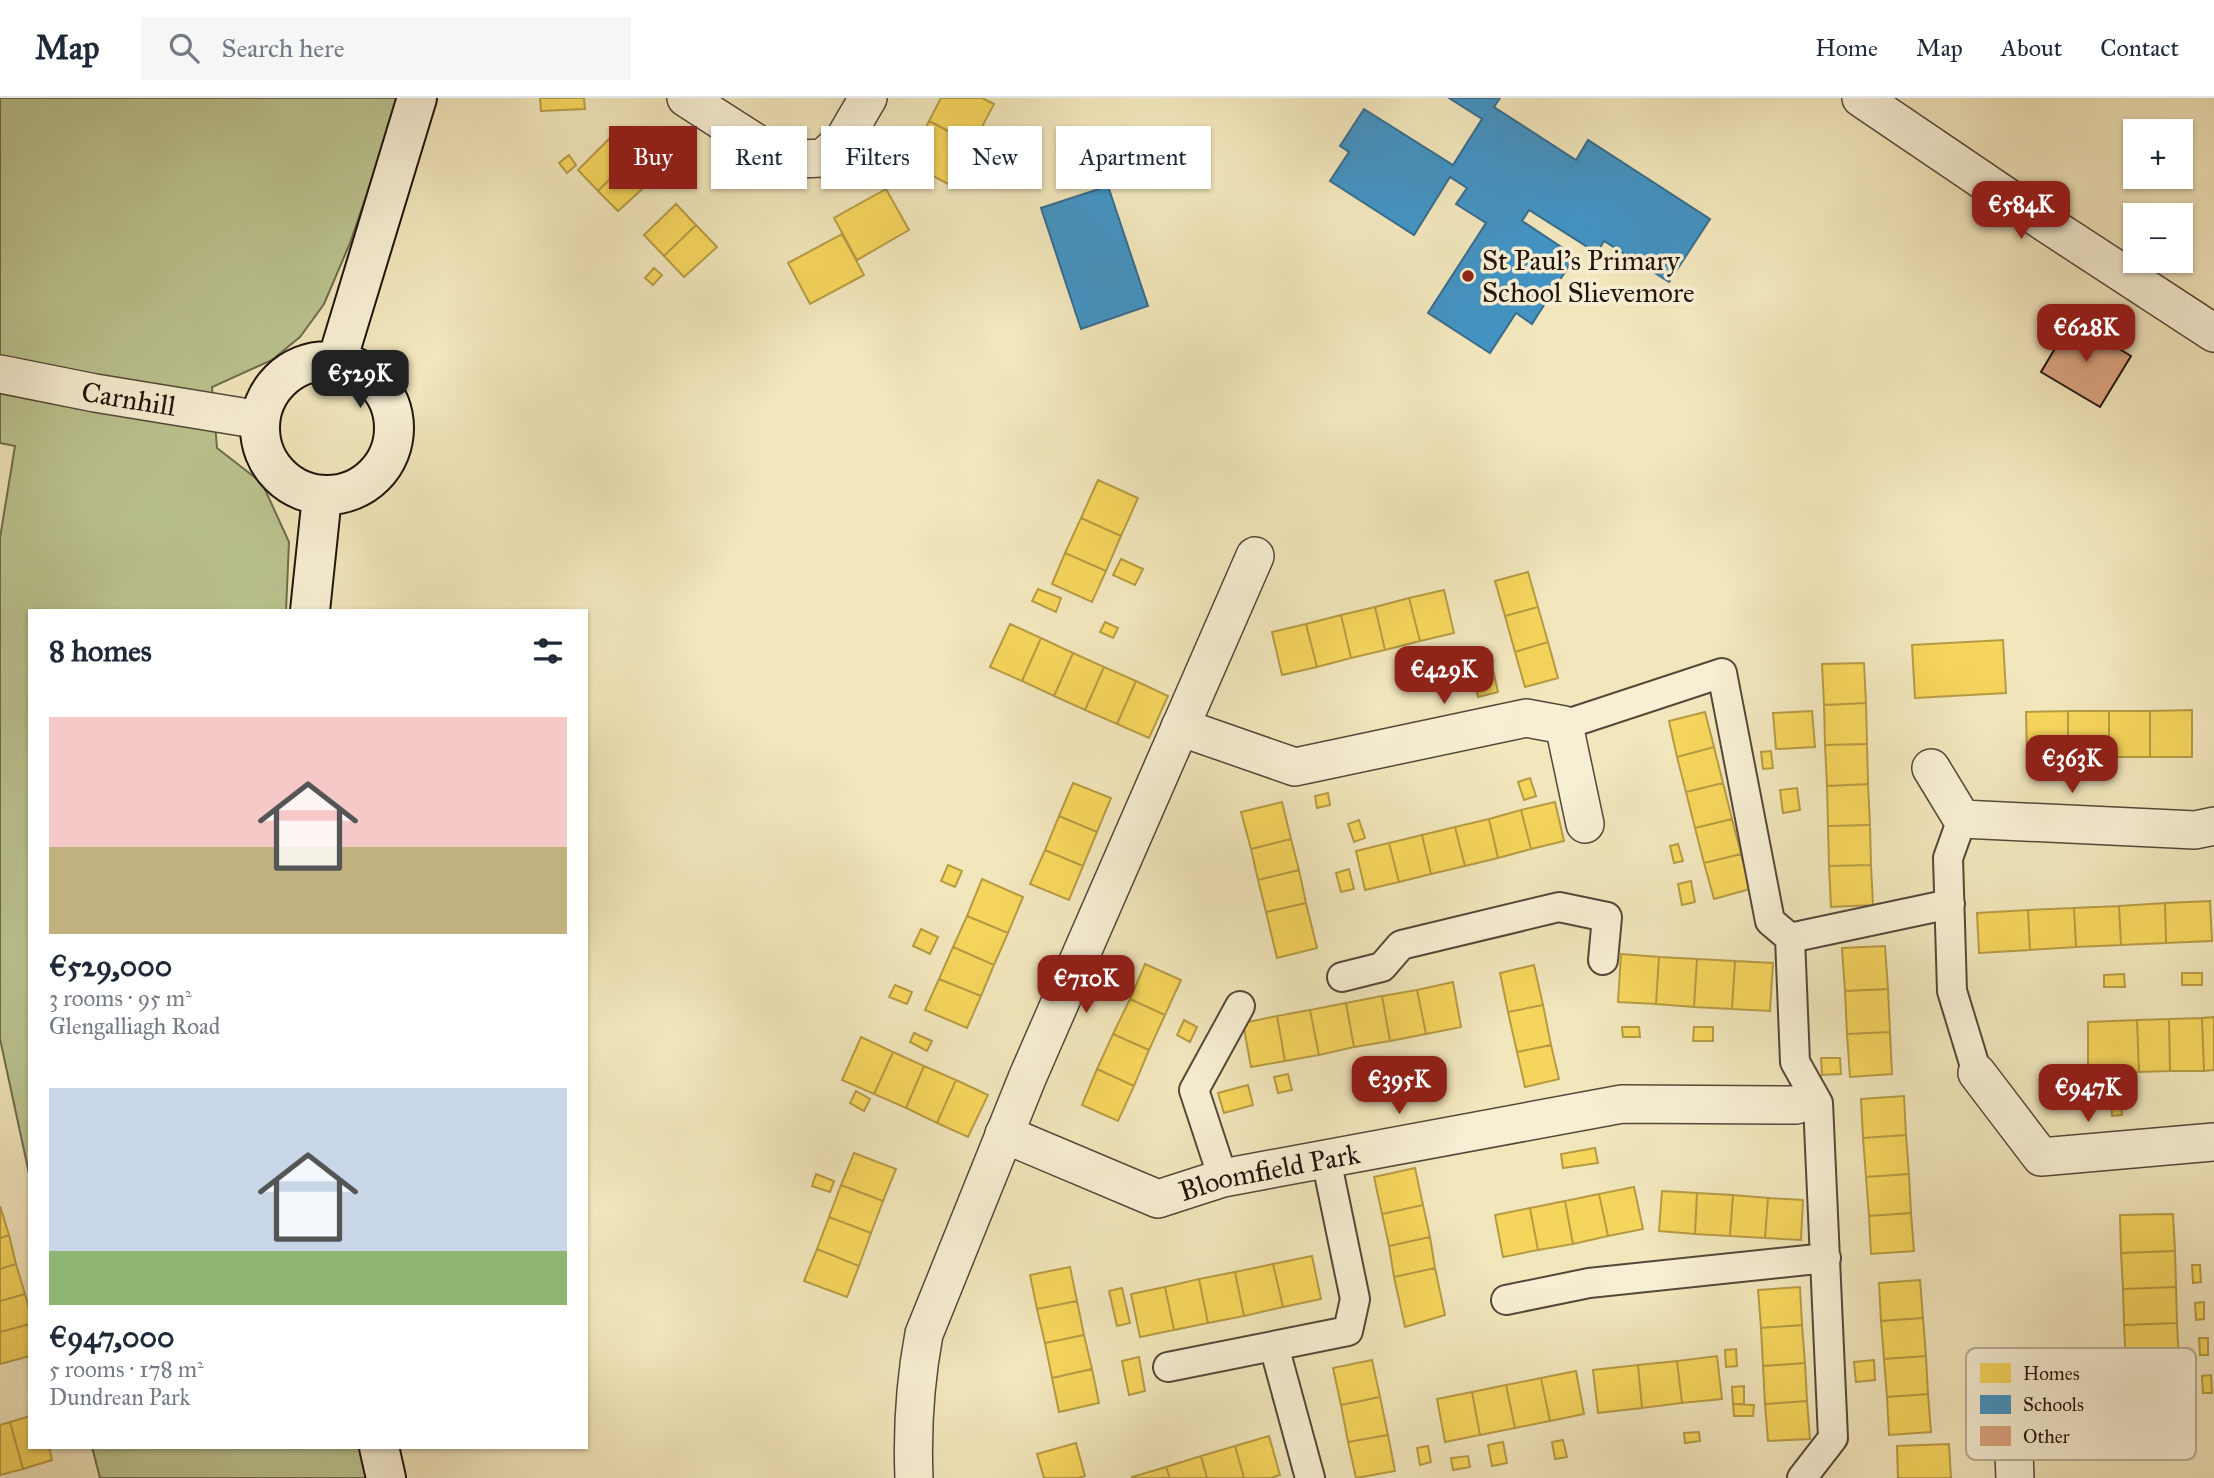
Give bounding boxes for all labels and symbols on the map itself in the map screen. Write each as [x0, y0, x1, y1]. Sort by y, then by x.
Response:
pin: €584K [1972, 181, 2070, 241]
place label: St Paul's Primary School Slievemore [1482, 243, 1695, 310]
marker: St Paul's Primary School Slievemore [1460, 268, 1476, 284]
pin: €628K [2037, 304, 2135, 364]
pin: €529K [311, 350, 409, 410]
street label: Carnhill [78, 374, 179, 424]
pin: €429K [1395, 646, 1493, 706]
pin: €363K [2023, 736, 2121, 795]
pin: €710K [1037, 956, 1135, 1015]
pin: €395K [1350, 1056, 1448, 1116]
pin: €947K [2039, 1065, 2137, 1124]
street label: Bloomfield Park [1174, 1136, 1363, 1209]
legend [1966, 1348, 2196, 1460]
text: Homes [2023, 1362, 2080, 1385]
text: Schools [2023, 1393, 2084, 1416]
text: Other [2023, 1425, 2071, 1448]

